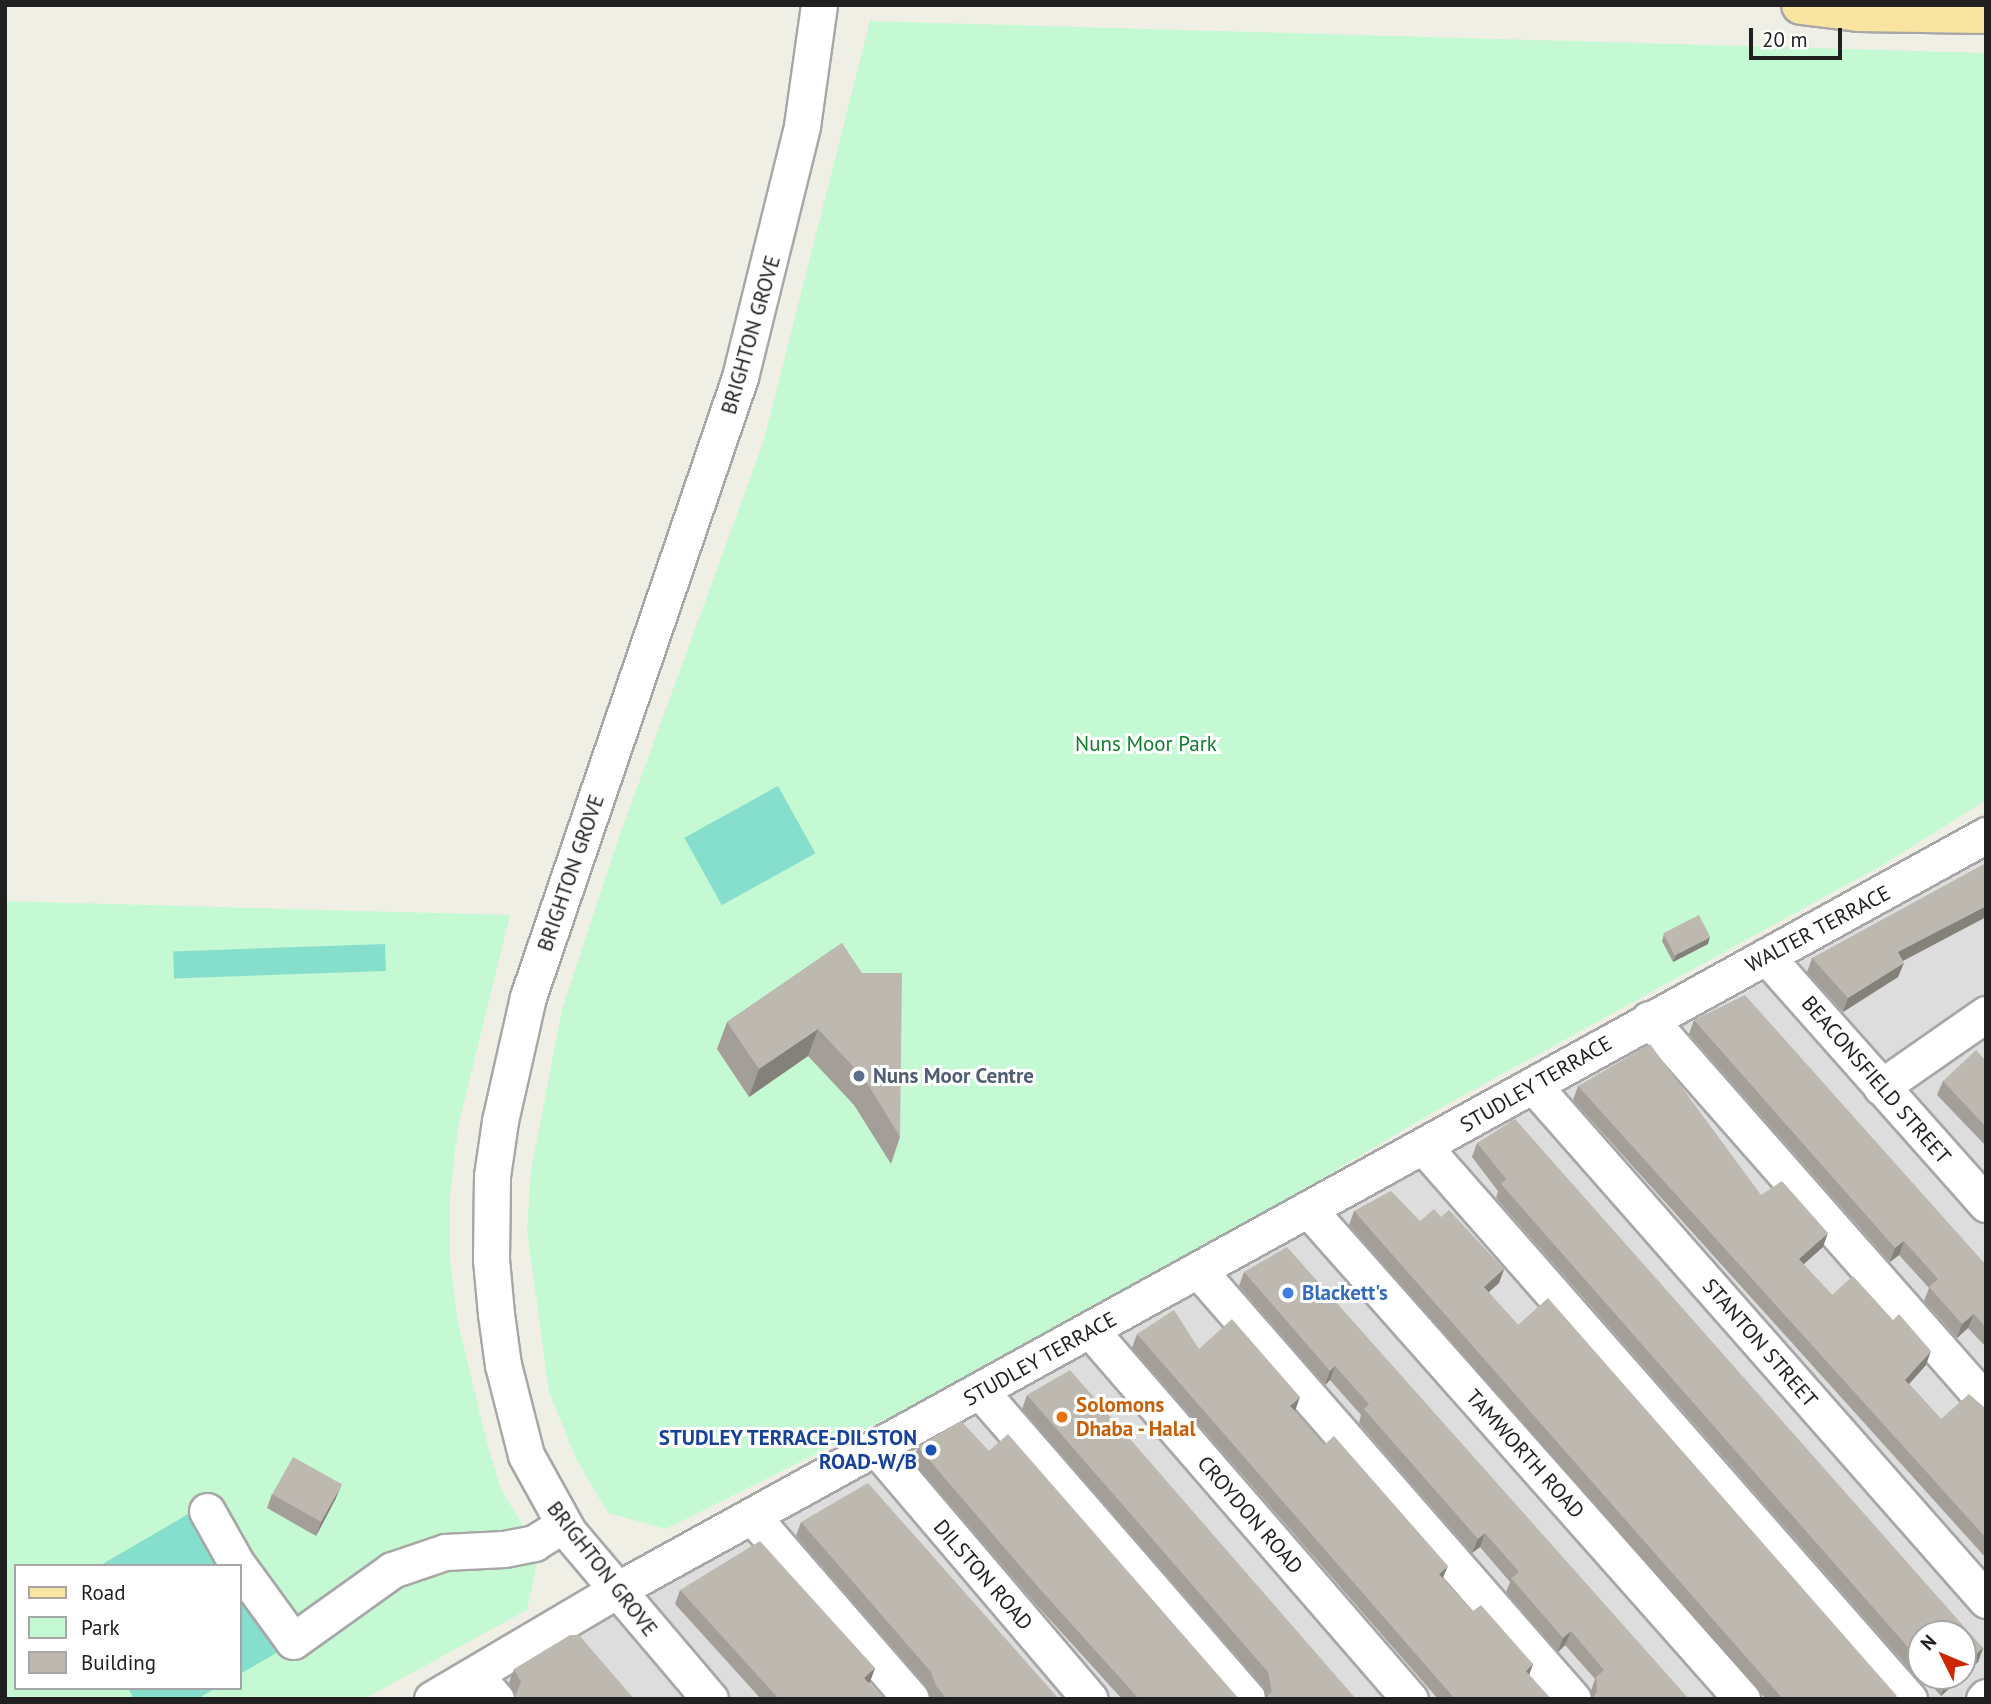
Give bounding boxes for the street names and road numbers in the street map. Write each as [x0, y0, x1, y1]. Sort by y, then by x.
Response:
street label: BRIGHTON GROVE [716, 253, 786, 417]
street label: BRIGHTON GROVE [532, 791, 610, 955]
street label: WALTER TERRACE [1741, 880, 1895, 978]
street label: BEACONSFIELD STREET [1796, 991, 1956, 1169]
street label: STUDLEY TERRACE [1455, 1030, 1617, 1138]
street label: STANTON STREET [1697, 1274, 1823, 1412]
street label: STUDLEY TERRACE [959, 1306, 1121, 1412]
street label: TAMWORTH ROAD [1461, 1384, 1589, 1524]
street label: CROYDON ROAD [1192, 1451, 1308, 1579]
street label: BRIGHTON GROVE [542, 1497, 662, 1641]
street label: DILSTON ROAD [928, 1515, 1038, 1635]

